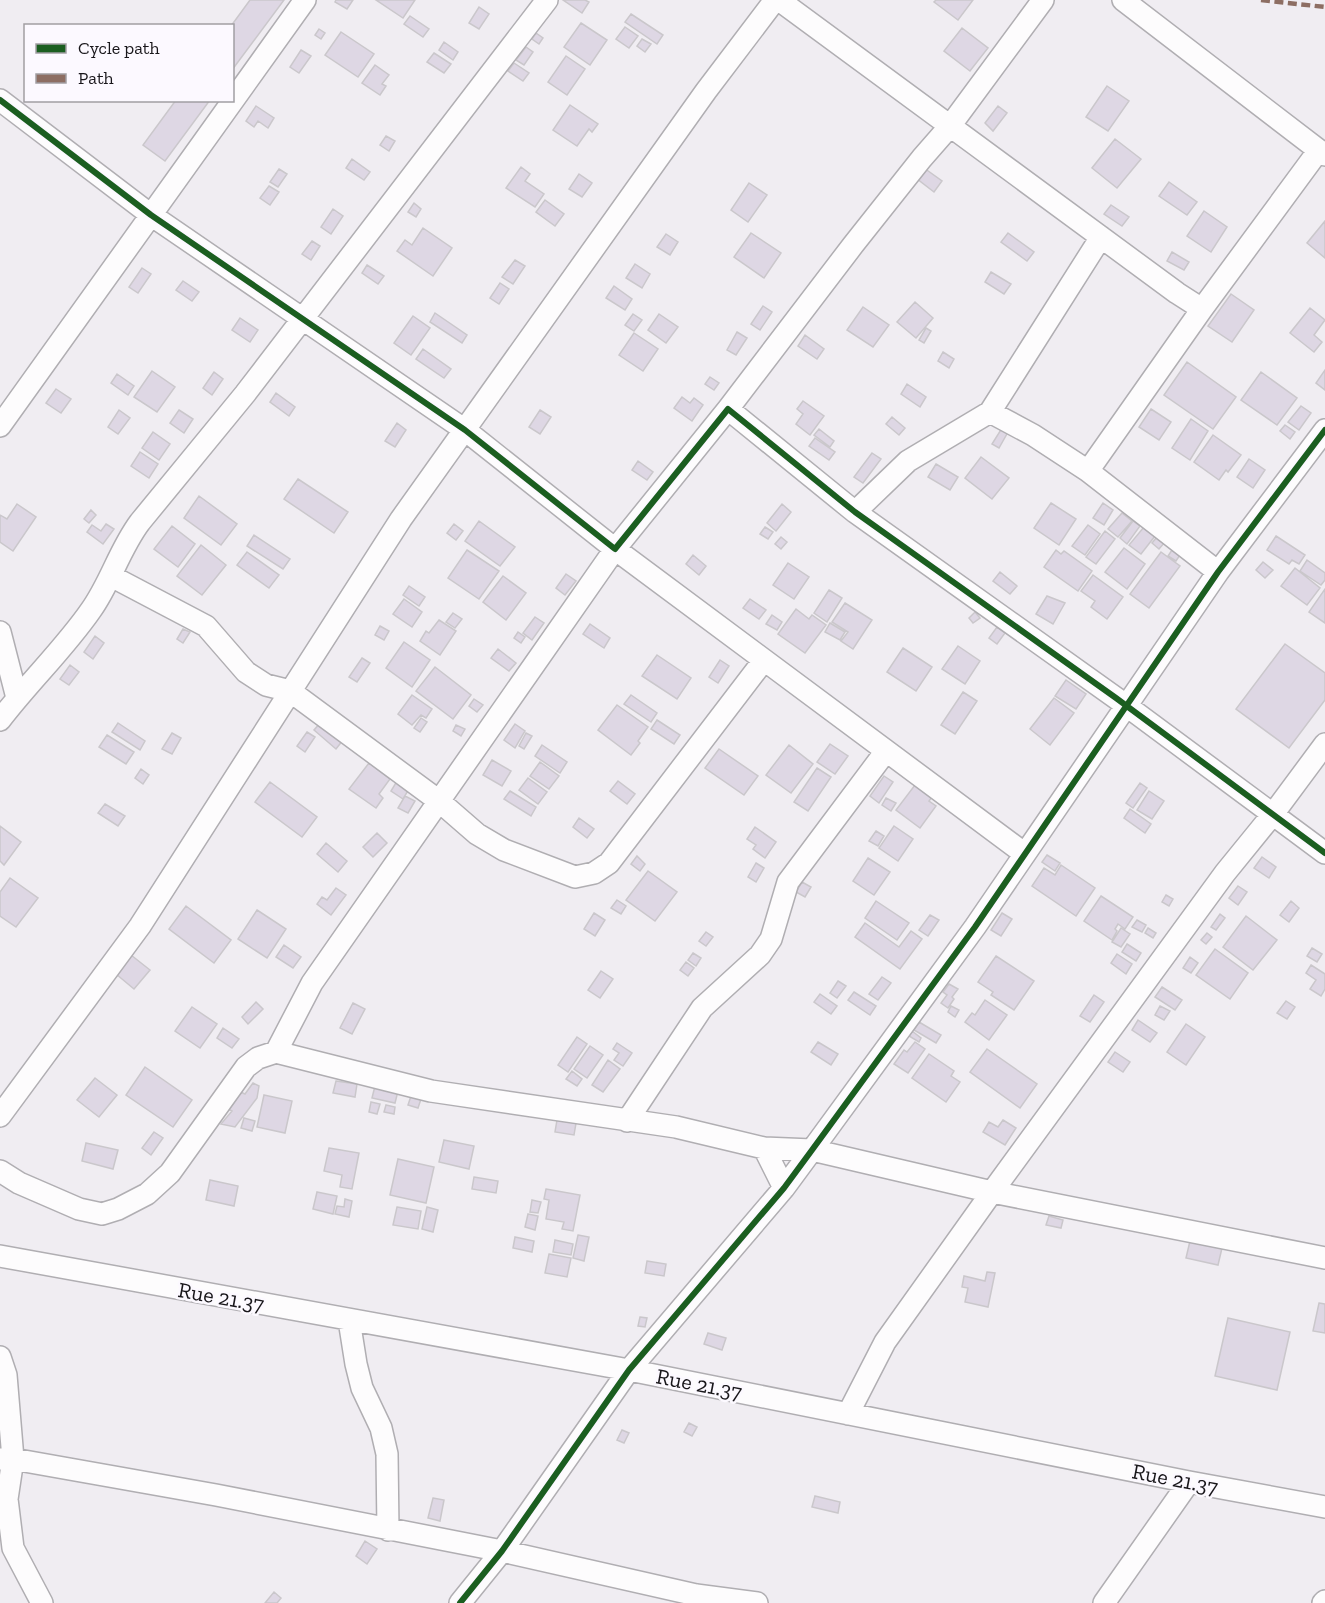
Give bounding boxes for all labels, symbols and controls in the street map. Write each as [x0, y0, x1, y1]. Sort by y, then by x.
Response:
legend [24, 24, 234, 102]
text: Cycle path [78, 37, 160, 59]
text: Path [78, 67, 114, 89]
street label: Rue 21.37 [176, 1276, 267, 1318]
street label: Rue 21.37 [654, 1362, 745, 1406]
street label: Rue 21.37 [1130, 1457, 1221, 1501]

